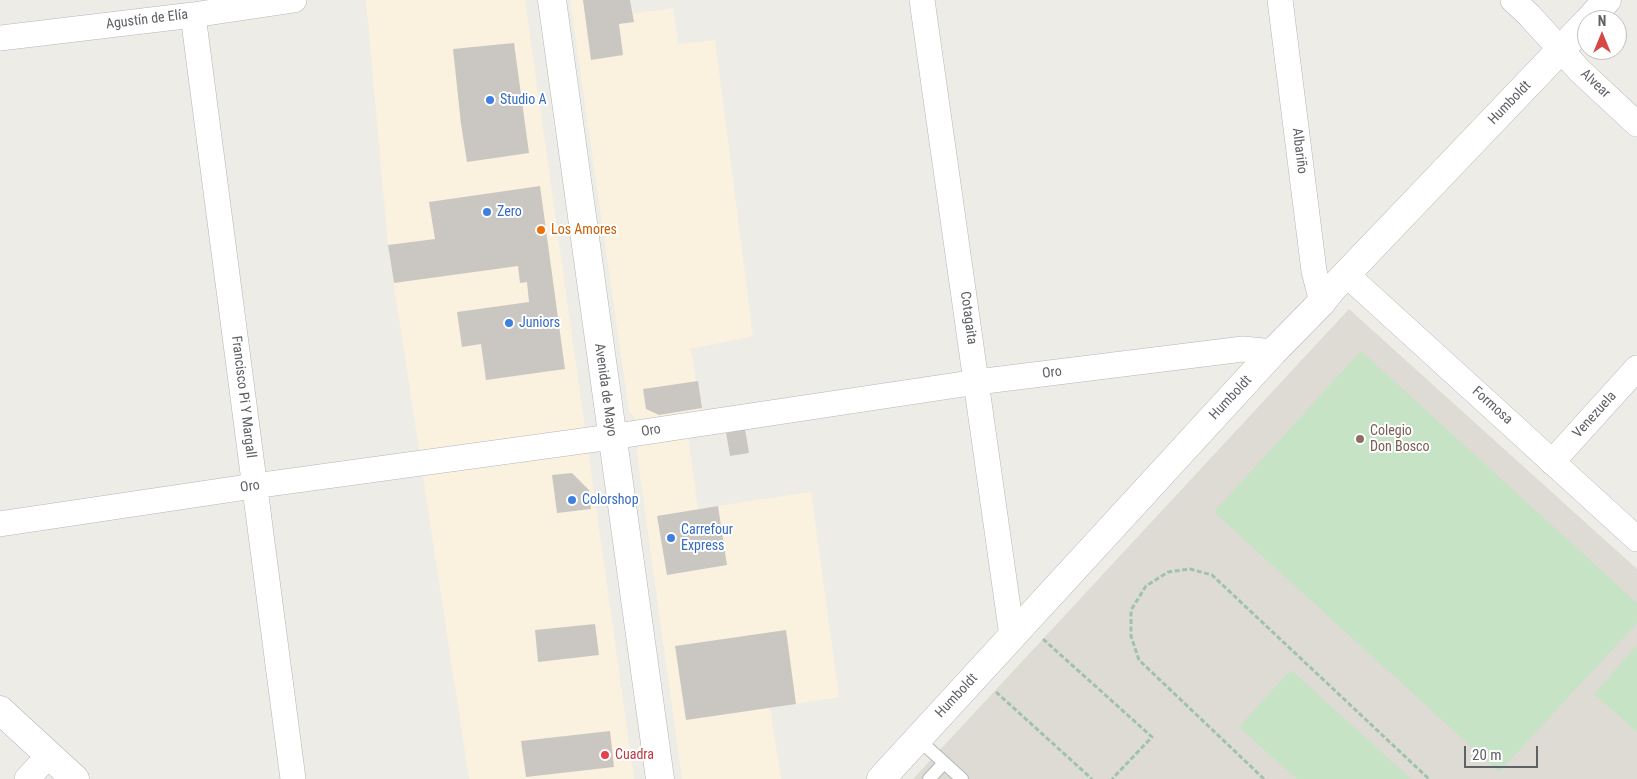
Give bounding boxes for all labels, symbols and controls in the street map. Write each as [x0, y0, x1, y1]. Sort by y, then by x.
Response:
street label: Agustín de Elía [105, 7, 189, 33]
north arrow [1577, 10, 1627, 60]
text: N [1598, 13, 1606, 29]
street label: Alvear [1577, 66, 1613, 102]
street label: Humboldt [1485, 78, 1535, 128]
place label: Studio A [500, 92, 547, 108]
marker: Studio A [484, 94, 496, 106]
street label: Albariño [1288, 127, 1310, 175]
place label: Zero [497, 204, 522, 220]
marker: Zero [481, 206, 493, 218]
place label: Los Amores [551, 222, 617, 238]
marker: Los Amores [535, 224, 547, 236]
street label: Cotagaita [956, 290, 980, 346]
place label: Juniors [519, 315, 560, 331]
marker: Juniors [503, 317, 515, 329]
street label: Francisco Pi Y Margall [227, 335, 259, 459]
street label: Avenida de Mayo [590, 342, 620, 438]
street label: Oro [1041, 363, 1063, 383]
street label: Humboldt [1206, 372, 1256, 424]
street label: Formosa [1468, 384, 1516, 428]
street label: Venezuela [1570, 388, 1620, 442]
street label: Oro [640, 421, 662, 441]
place label: Colegio Don Bosco [1370, 423, 1430, 456]
marker: Colegio Don Bosco [1354, 433, 1366, 445]
street label: Oro [239, 477, 261, 497]
place label: Colorshop [582, 492, 639, 508]
marker: Colorshop [566, 494, 578, 506]
place label: Carrefour Express [681, 522, 733, 554]
marker: Carrefour Express [665, 532, 677, 544]
street label: Humboldt [932, 670, 982, 722]
scale bar [1467, 736, 1541, 768]
text: 20 m [1472, 746, 1502, 764]
place label: Cuadra [615, 747, 654, 763]
marker: Cuadra [599, 749, 611, 761]

